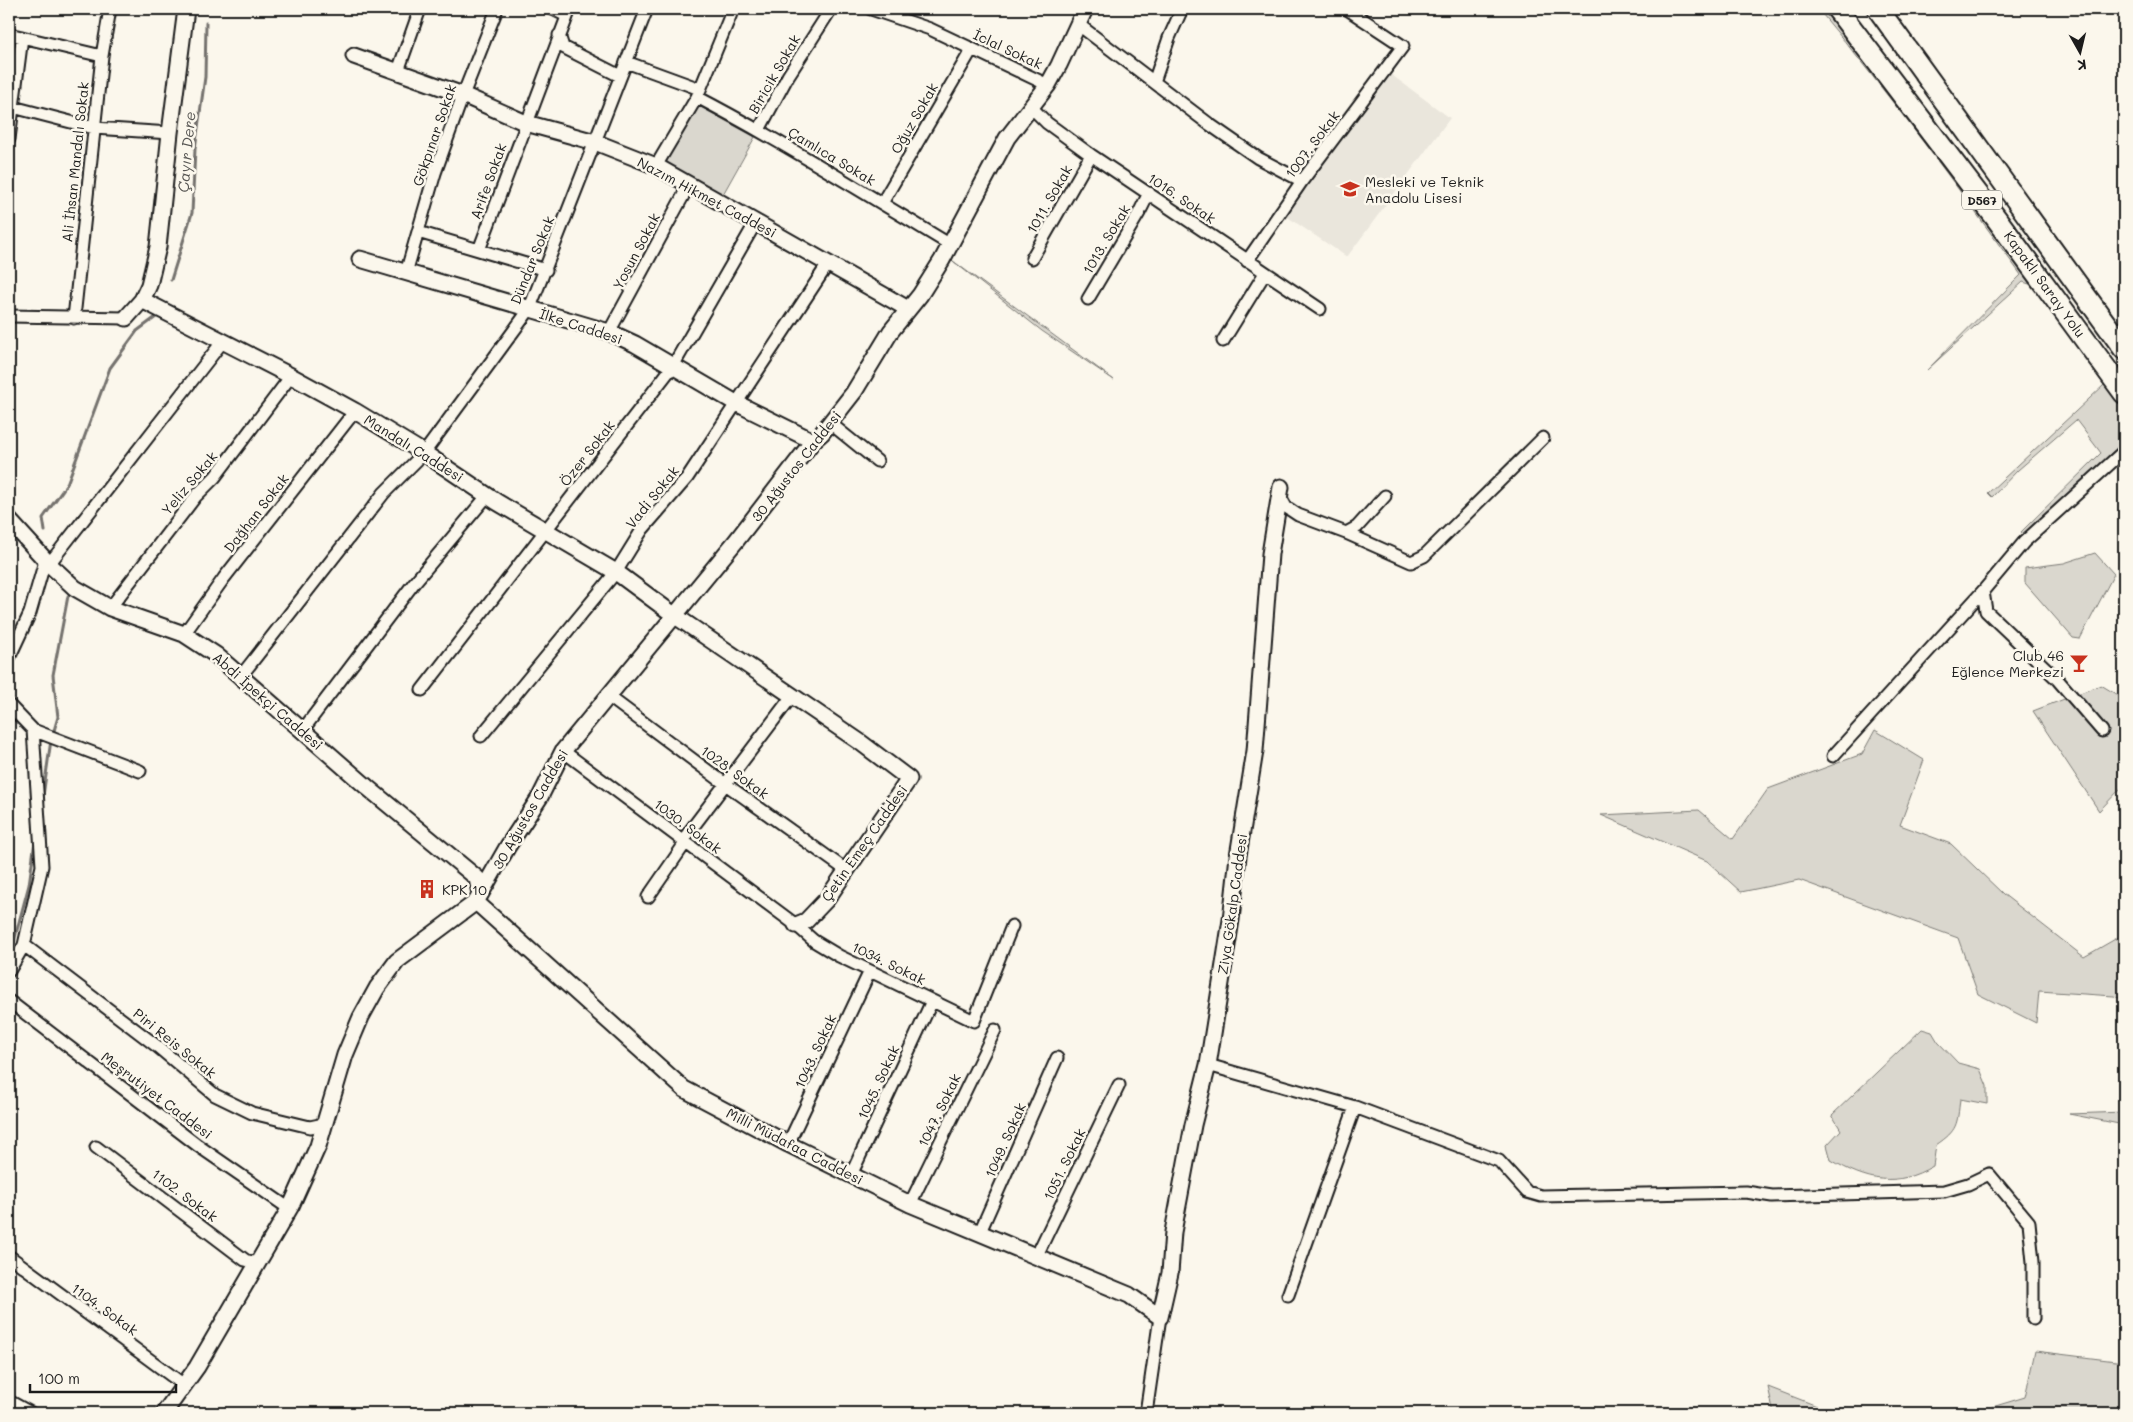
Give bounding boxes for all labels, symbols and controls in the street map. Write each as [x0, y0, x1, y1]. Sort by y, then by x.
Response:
street label: İclal Sokak [970, 25, 1046, 73]
north arrow [2056, 28, 2106, 78]
street label: Biricik Sokak [744, 31, 804, 117]
text: K [2076, 55, 2088, 75]
street label: Oğuz Sokak [886, 79, 942, 157]
street label: Ali İhsan Mandalı Sokak [57, 81, 93, 243]
street label: Gökpınar Sokak [408, 81, 460, 189]
street label: 1007. Sokak [1280, 106, 1344, 182]
water label: Çayır Dere [172, 111, 200, 193]
street label: Çamlıca Sokak [785, 122, 879, 190]
street label: Arife Sokak [465, 140, 511, 222]
street label: Nazım Hikmet Caddesi [634, 152, 780, 242]
street label: 1011. Sokak [1022, 161, 1076, 237]
street label: 1016. Sokak [1144, 168, 1220, 228]
place label: Mesleki ve Teknik Anadolu Lisesi [1365, 172, 1484, 207]
school or university icon: Mesleki ve Teknik Anadolu Lisesi [1339, 178, 1361, 200]
road number: D567 [1962, 190, 2002, 210]
street label: 1013. Sokak [1078, 201, 1134, 277]
street label: Yosun Sokak [608, 209, 664, 293]
street label: Dündar Sokak [506, 213, 558, 307]
street label: Kapaklı Saray Yolu [2000, 227, 2090, 341]
street label: İlke Caddesi [537, 304, 625, 348]
street label: 30 Ağustos Caddesi [747, 407, 845, 525]
street label: Mandalı Caddesi [361, 410, 467, 486]
street label: Özer Sokak [555, 416, 619, 490]
street label: Yeliz Sokak [157, 447, 221, 519]
street label: Vadi Sokak [621, 462, 683, 532]
street label: Dağhan Sokak [219, 470, 293, 556]
place label: Club 46 Eğlence Merkezi [1952, 646, 2064, 681]
street label: Abdi İpekçi Caddesi [209, 648, 327, 754]
bar icon: Club 46 Eğlence Merkezi [2068, 652, 2090, 674]
street label: 1028. Sokak [697, 741, 773, 803]
street label: 30 Ağustos Caddesi [488, 746, 572, 872]
street label: Çetin Emeç Caddesi [817, 781, 911, 905]
street label: 1030. Sokak [650, 794, 726, 858]
street label: Ziya Gökalp Caddesi [1213, 832, 1251, 976]
building icon: KPK 10 [416, 878, 438, 900]
place label: KPK 10 [442, 880, 487, 899]
street label: 1034. Sokak [849, 937, 929, 989]
street label: Piri Reis Sokak [130, 1004, 220, 1082]
street label: 1043. Sokak [790, 1011, 840, 1091]
street label: 1045. Sokak [853, 1042, 903, 1122]
street label: Meşrutiyet Caddesi [98, 1047, 216, 1143]
street label: 1047. Sokak [913, 1070, 965, 1150]
street label: 1049. Sokak [980, 1100, 1030, 1180]
street label: Milli Müdafaa Caddesi [723, 1103, 867, 1189]
street label: 1051. Sokak [1038, 1125, 1090, 1203]
street label: 1102. Sokak [148, 1164, 222, 1226]
street label: 1104. Sokak [68, 1278, 142, 1340]
scale bar [30, 1362, 176, 1394]
text: 100 m [38, 1368, 80, 1388]

